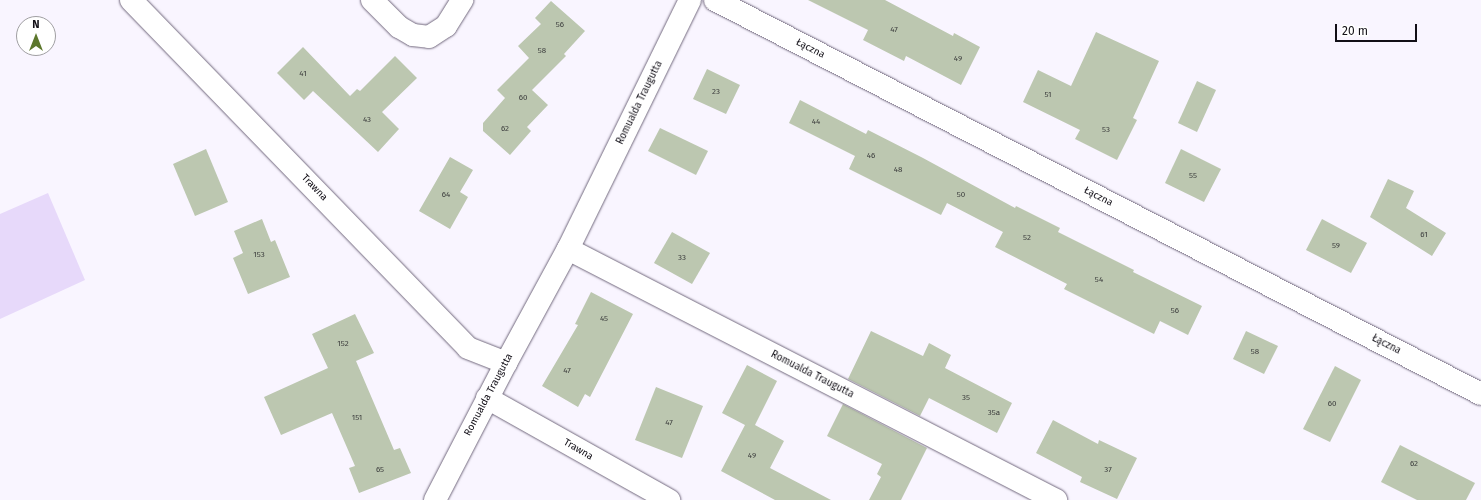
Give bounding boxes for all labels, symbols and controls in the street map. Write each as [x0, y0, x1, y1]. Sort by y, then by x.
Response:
north arrow [16, 16, 56, 56]
scale bar [1337, 16, 1419, 42]
text: N [32, 18, 40, 31]
house number: 56 [556, 20, 564, 30]
text: 20 m [1342, 24, 1368, 38]
house number: 47 [890, 25, 898, 35]
street label: Łączna [793, 37, 827, 61]
house number: 58 [538, 46, 546, 56]
house number: 49 [954, 54, 962, 64]
street label: Romualda Traugutta [615, 59, 665, 147]
house number: 41 [299, 69, 307, 79]
house number: 23 [712, 87, 720, 97]
house number: 51 [1044, 90, 1052, 100]
house number: 60 [519, 93, 527, 103]
house number: 43 [363, 115, 371, 125]
house number: 44 [812, 117, 820, 127]
house number: 62 [501, 124, 509, 134]
house number: 53 [1102, 125, 1110, 135]
house number: 46 [867, 151, 875, 161]
house number: 48 [894, 165, 902, 175]
house number: 55 [1189, 171, 1197, 181]
street label: Trawna [298, 172, 330, 204]
street label: Łączna [1081, 185, 1115, 209]
house number: 64 [442, 190, 450, 200]
house number: 50 [957, 190, 965, 200]
house number: 61 [1420, 230, 1428, 240]
house number: 52 [1023, 233, 1031, 243]
house number: 59 [1332, 241, 1340, 251]
house number: 153 [253, 250, 265, 260]
house number: 33 [678, 253, 686, 263]
house number: 54 [1095, 275, 1103, 285]
house number: 56 [1171, 306, 1179, 316]
house number: 45 [600, 314, 608, 324]
street label: Łączna [1369, 333, 1403, 357]
house number: 152 [337, 339, 349, 349]
house number: 58 [1251, 347, 1259, 357]
street label: Romualda Traugutta [768, 349, 856, 401]
street label: Romualda Traugutta [462, 352, 516, 438]
house number: 47 [563, 366, 571, 376]
house number: 35 [962, 393, 970, 403]
house number: 60 [1328, 399, 1336, 409]
house number: 35a [988, 408, 1000, 418]
house number: 151 [352, 413, 362, 423]
house number: 47 [665, 418, 673, 428]
street label: Trawna [561, 437, 595, 463]
house number: 49 [748, 451, 756, 461]
house number: 62 [1410, 459, 1418, 469]
house number: 65 [376, 465, 384, 475]
house number: 37 [1104, 465, 1112, 475]

